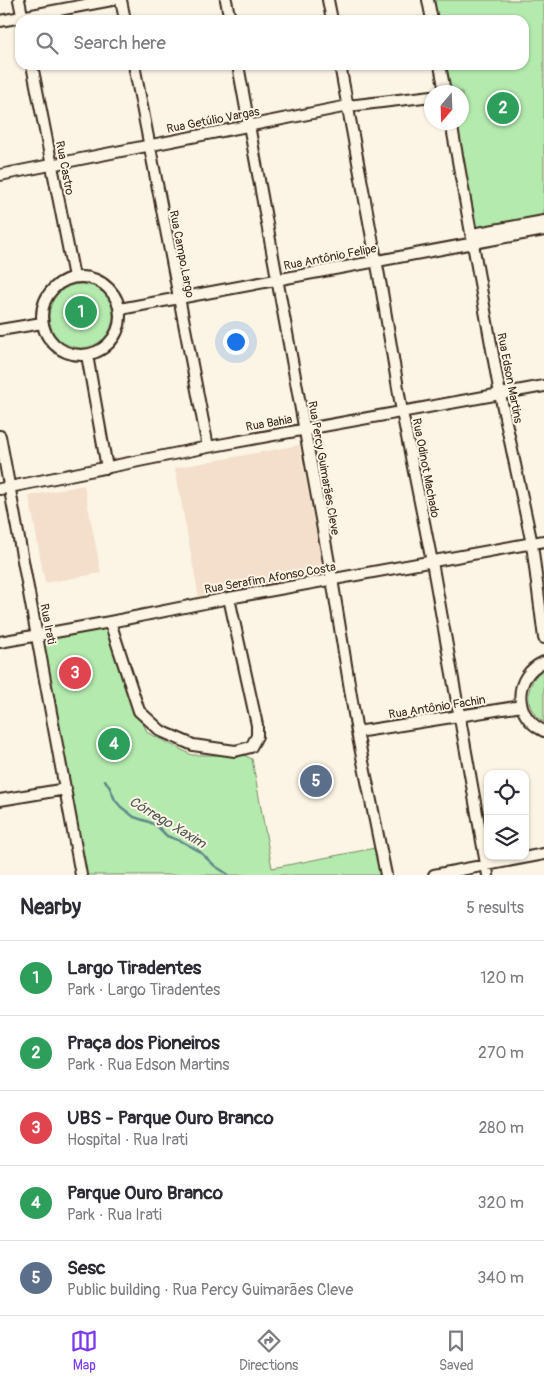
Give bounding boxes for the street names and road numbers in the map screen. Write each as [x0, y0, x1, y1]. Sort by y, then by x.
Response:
street label: Rua Getúlio Vargas [165, 104, 261, 137]
street label: Rua Castro [52, 140, 77, 197]
street label: Rua Campo Largo [166, 209, 197, 300]
street label: Rua Antônio Felipe [282, 241, 378, 274]
street label: Rua Edson Martins [493, 332, 526, 425]
street label: Rua Percy Guimarães Cleve [304, 400, 343, 536]
street label: Rua Bahia [245, 412, 294, 435]
street label: Rua Odinot Machado [408, 417, 443, 520]
street label: Rua Serafim Afonso Costa [203, 559, 337, 597]
street label: Rua Irati [36, 603, 59, 646]
street label: Rua Antônio Fachin [388, 692, 487, 723]

